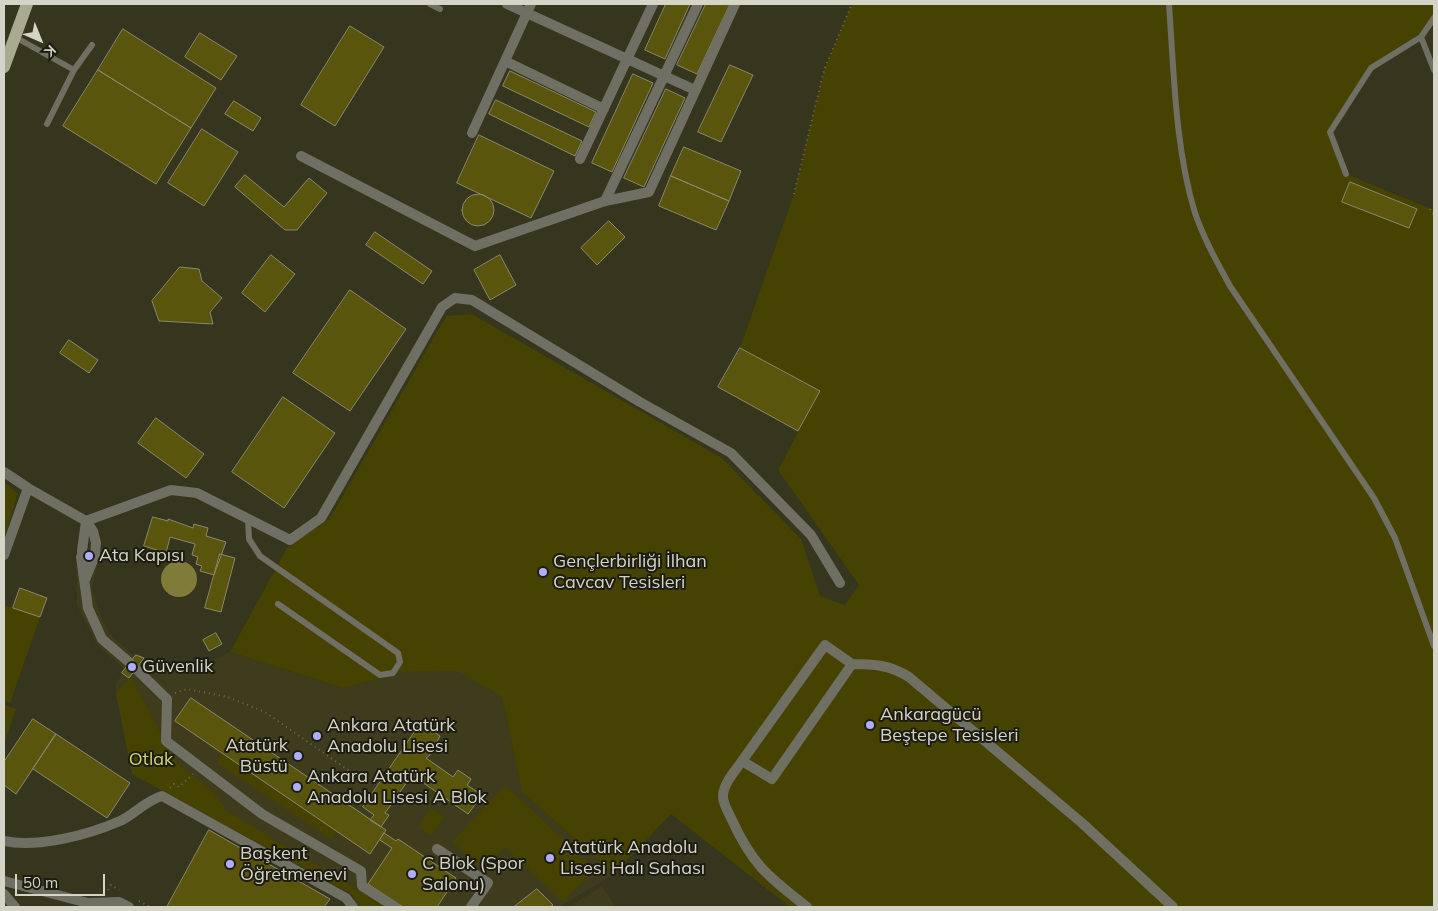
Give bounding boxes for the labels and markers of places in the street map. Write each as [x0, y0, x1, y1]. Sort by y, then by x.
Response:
place label: Ata Kapısı [99, 545, 184, 567]
marker: Ata Kapısı [83, 550, 95, 562]
place label: Gençlerbirliği İlhan Cavcav Tesisleri [553, 551, 707, 594]
marker: Gençlerbirliği İlhan Cavcav Tesisleri [537, 566, 549, 578]
place label: Güvenlik [142, 656, 213, 678]
marker: Güvenlik [126, 661, 138, 673]
place label: Ankaragücü Beştepe Tesisleri [880, 704, 1018, 746]
place label: Ankara Atatürk Anadolu Lisesi [327, 715, 455, 758]
marker: Ankaragücü Beştepe Tesisleri [864, 719, 876, 731]
marker: Ankara Atatürk Anadolu Lisesi [311, 730, 323, 742]
place label: Atatürk Büstü [225, 735, 288, 778]
marker: Atatürk Büstü [292, 750, 304, 762]
place label: Ankara Atatürk Anadolu Lisesi A Blok [307, 766, 487, 809]
marker: Ankara Atatürk Anadolu Lisesi A Blok [291, 781, 303, 793]
place label: Atatürk Anadolu Lisesi Halı Sahası [560, 837, 705, 880]
place label: Başkent Öğretmenevi [240, 843, 347, 886]
marker: Atatürk Anadolu Lisesi Halı Sahası [544, 852, 556, 864]
place label: C Blok (Spor Salonu) [422, 853, 524, 896]
marker: Başkent Öğretmenevi [224, 858, 236, 870]
marker: C Blok (Spor Salonu) [406, 868, 418, 880]

